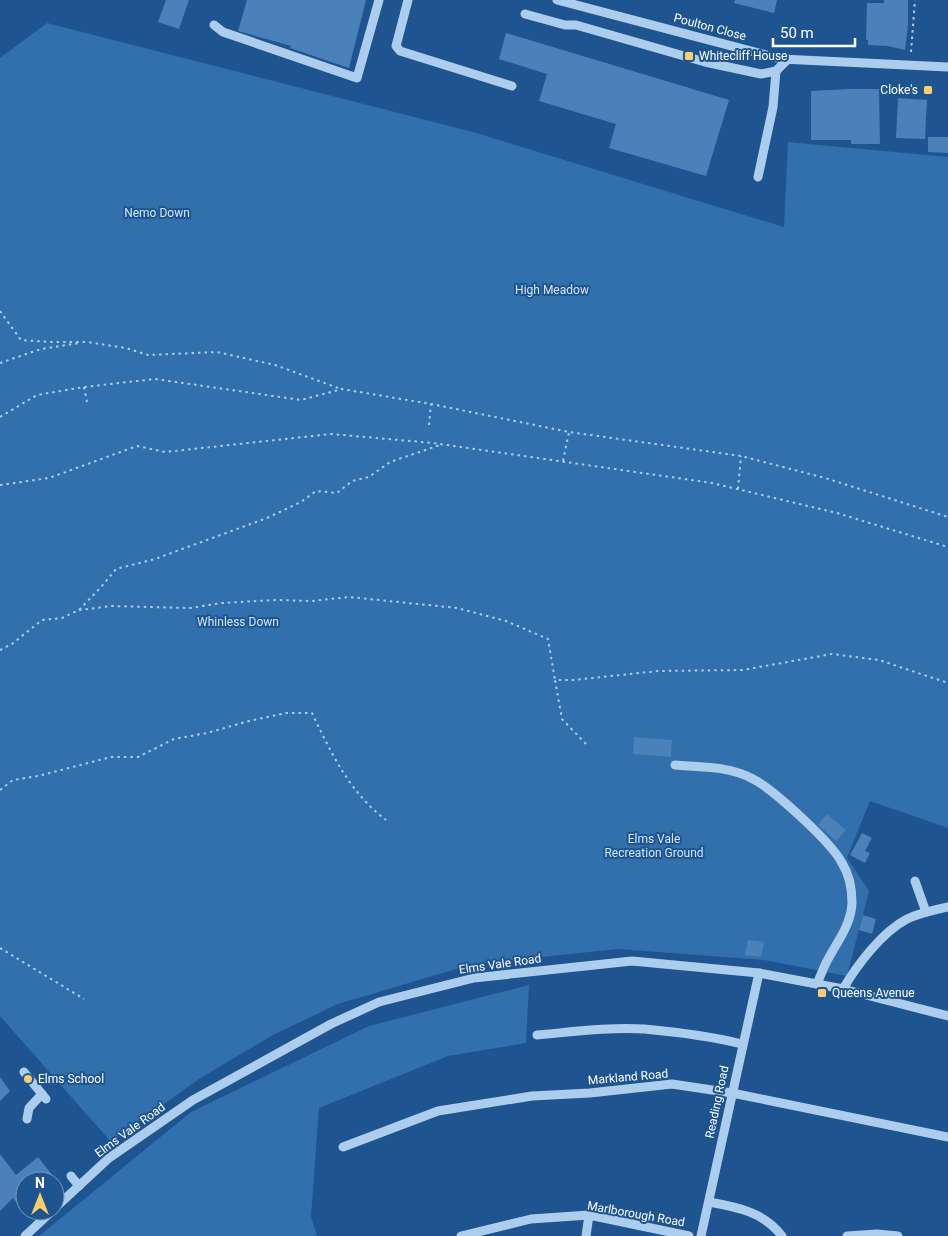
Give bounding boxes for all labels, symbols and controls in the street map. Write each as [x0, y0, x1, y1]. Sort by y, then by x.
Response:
street label: Poulton Close [672, 11, 748, 43]
scale bar [773, 15, 856, 47]
text: 50 m [780, 24, 814, 42]
place label: Whitecliff House [699, 49, 787, 63]
marker: Whitecliff House [683, 50, 695, 62]
place label: Cloke's [880, 83, 918, 97]
marker: Cloke's [922, 84, 934, 96]
park label: Nemo Down [124, 206, 190, 220]
park label: High Meadow [515, 283, 589, 297]
park label: Whinless Down [197, 615, 279, 629]
park label: Elms Vale Recreation Ground [604, 832, 704, 860]
street label: Elms Vale Road [458, 951, 542, 977]
place label: Queens Avenue [832, 986, 915, 1000]
marker: Queens Avenue [816, 987, 828, 999]
street label: Reading Road [702, 1064, 732, 1140]
street label: Markland Road [587, 1067, 669, 1087]
place label: Elms School [38, 1072, 104, 1086]
marker: Elms School [22, 1073, 34, 1085]
street label: Elms Vale Road [92, 1100, 168, 1160]
north arrow [15, 1171, 65, 1221]
text: N [35, 1175, 45, 1191]
street label: Marlborough Road [586, 1199, 686, 1229]

